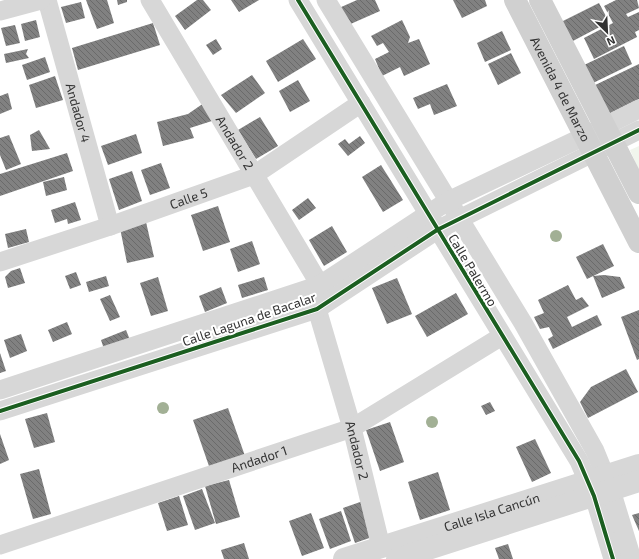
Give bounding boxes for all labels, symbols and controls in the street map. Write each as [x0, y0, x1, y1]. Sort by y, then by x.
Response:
north arrow [587, 12, 627, 52]
street label: Avenida 4 de Marzo [527, 34, 594, 144]
text: N [605, 34, 618, 49]
street label: Andador 4 [63, 81, 94, 144]
street label: Andador 2 [213, 113, 257, 173]
street label: Calle 5 [167, 184, 210, 212]
street label: Calle Palermo [445, 231, 501, 309]
street label: Calle Laguna de Bacalar [180, 289, 318, 349]
street label: Andador 2 [342, 419, 372, 481]
street label: Andador 1 [229, 442, 289, 476]
street label: Calle Isla Cancún [442, 489, 542, 535]

